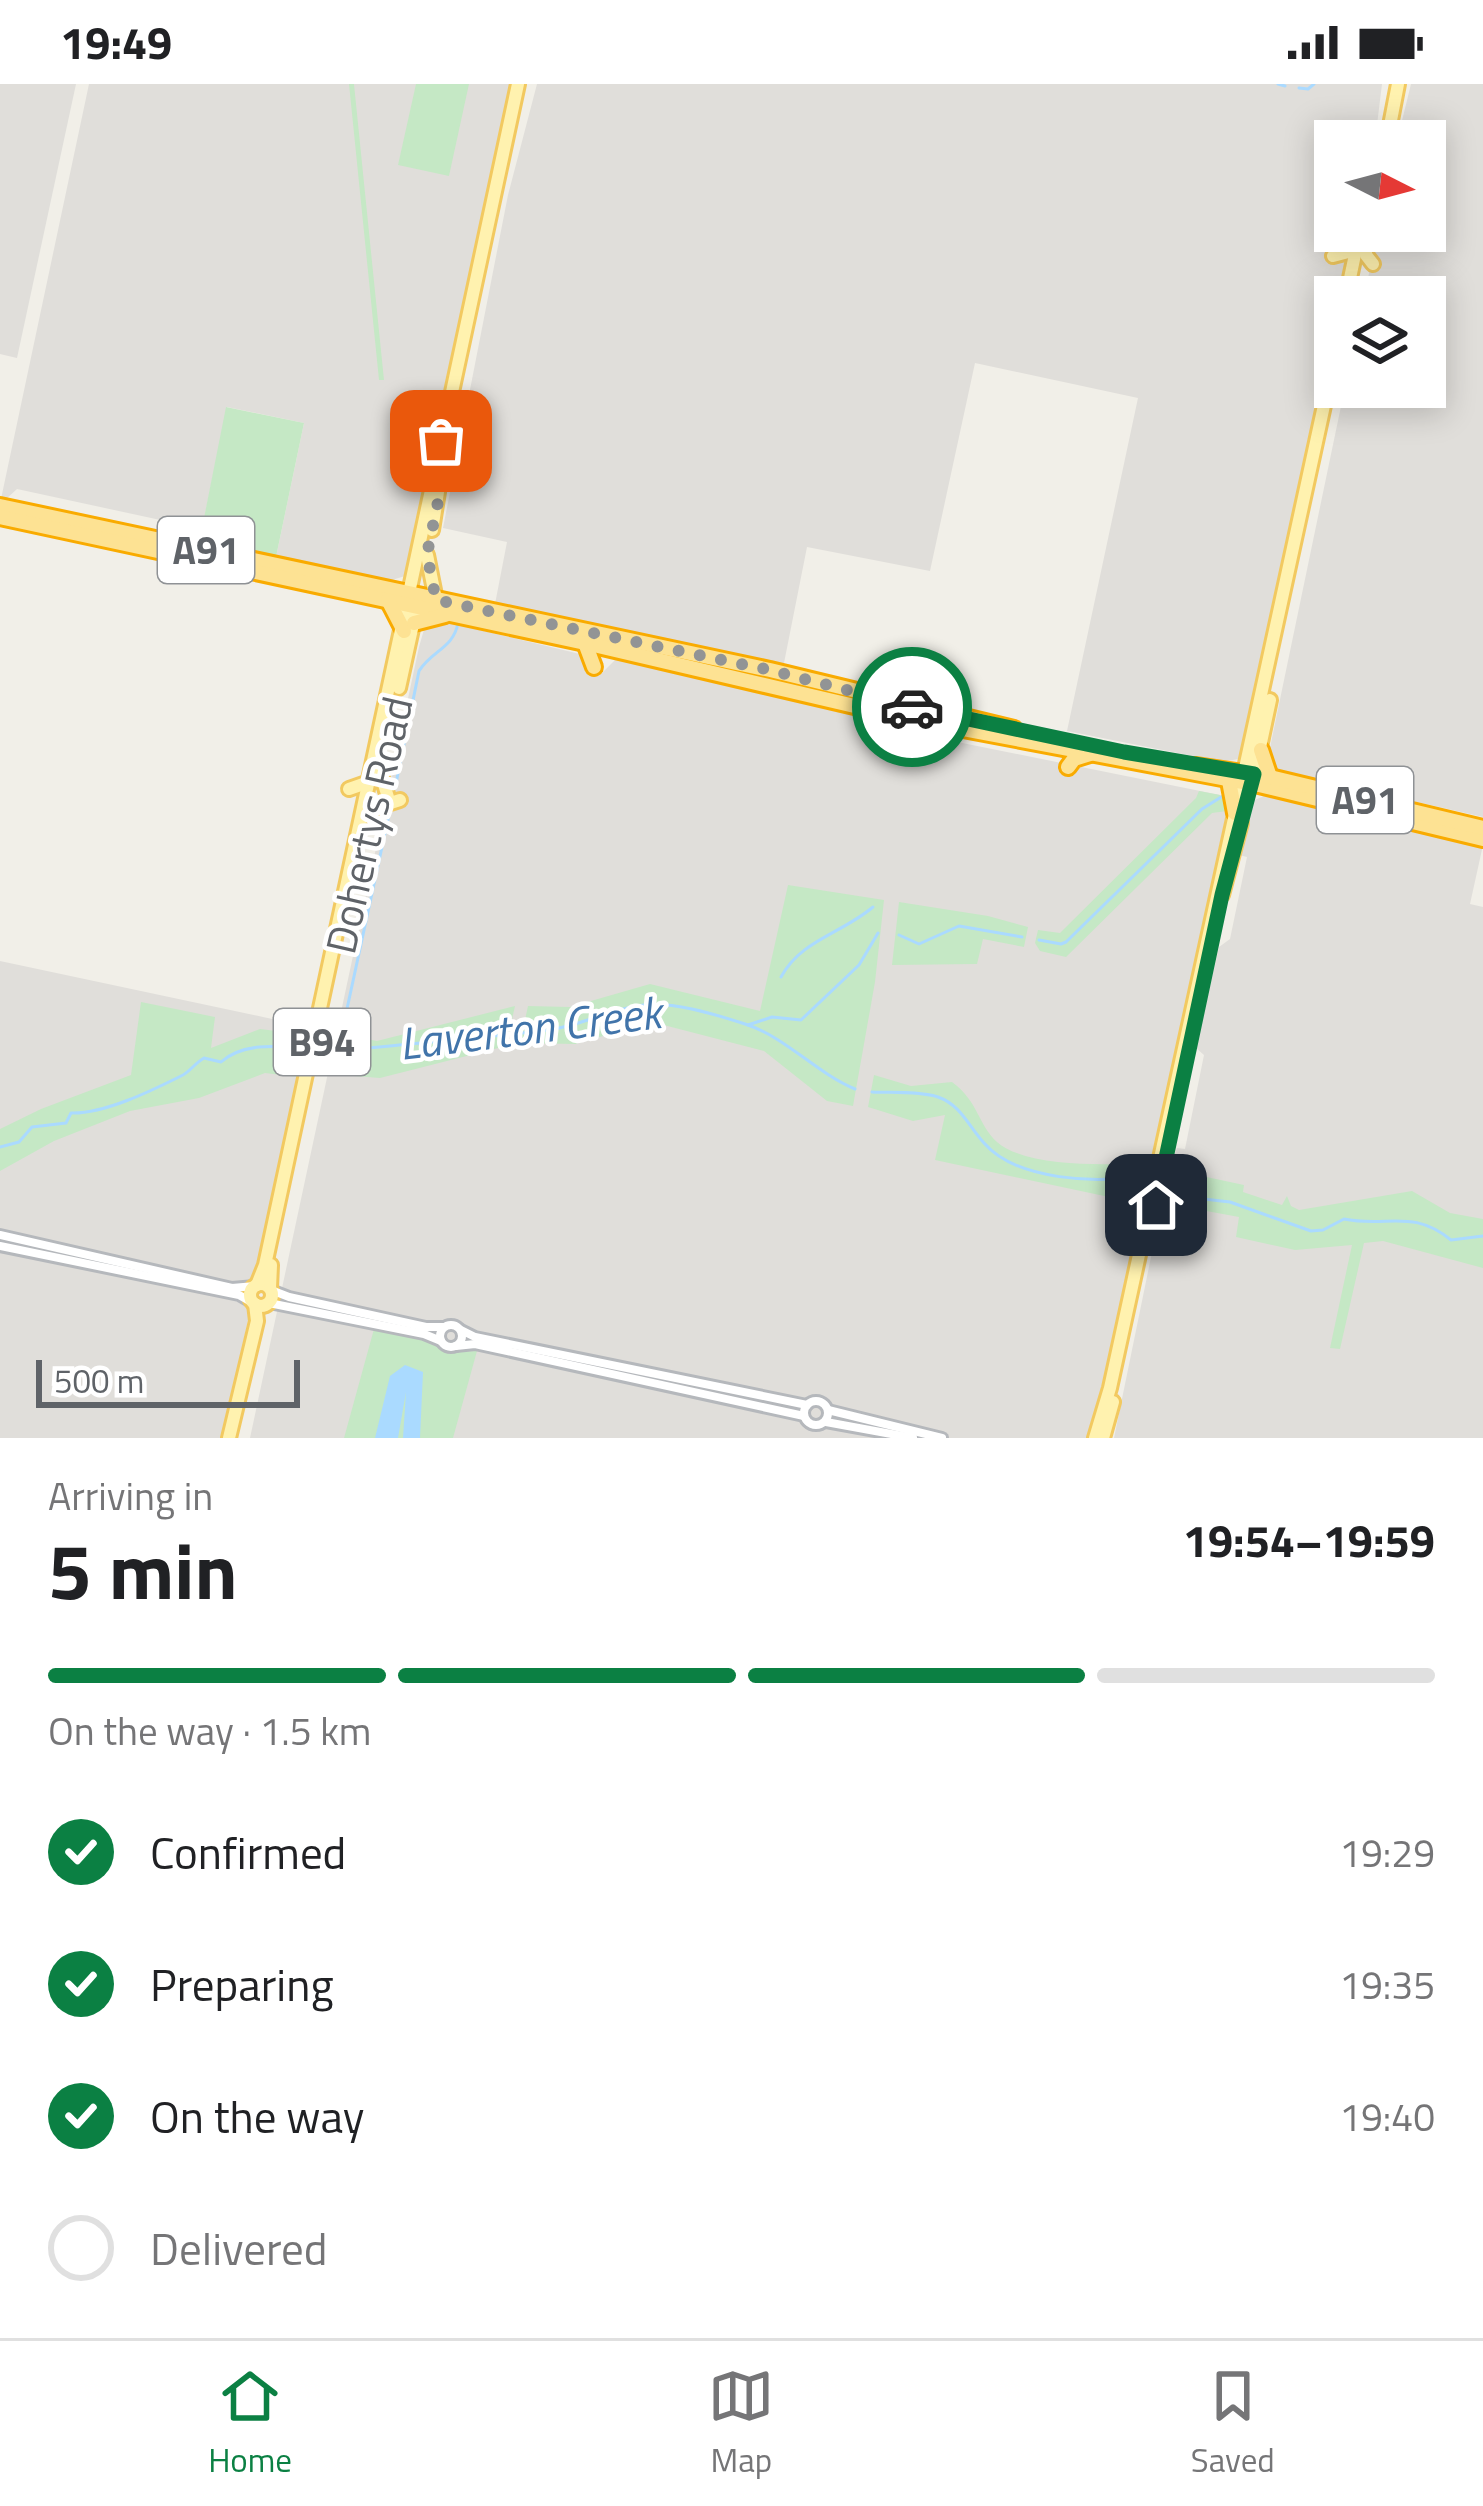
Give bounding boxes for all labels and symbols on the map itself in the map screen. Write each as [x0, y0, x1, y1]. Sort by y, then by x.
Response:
north arrow [1314, 120, 1446, 252]
pin [390, 390, 492, 492]
road number: A91 [158, 517, 254, 583]
courier [852, 647, 972, 767]
street label: Dohertys Road [307, 690, 429, 960]
road number: A91 [1317, 767, 1413, 833]
water label: Laverton Creek [395, 977, 670, 1077]
road number: B94 [274, 1009, 370, 1075]
pin [1105, 1154, 1207, 1256]
scale bar [36, 1354, 300, 1407]

